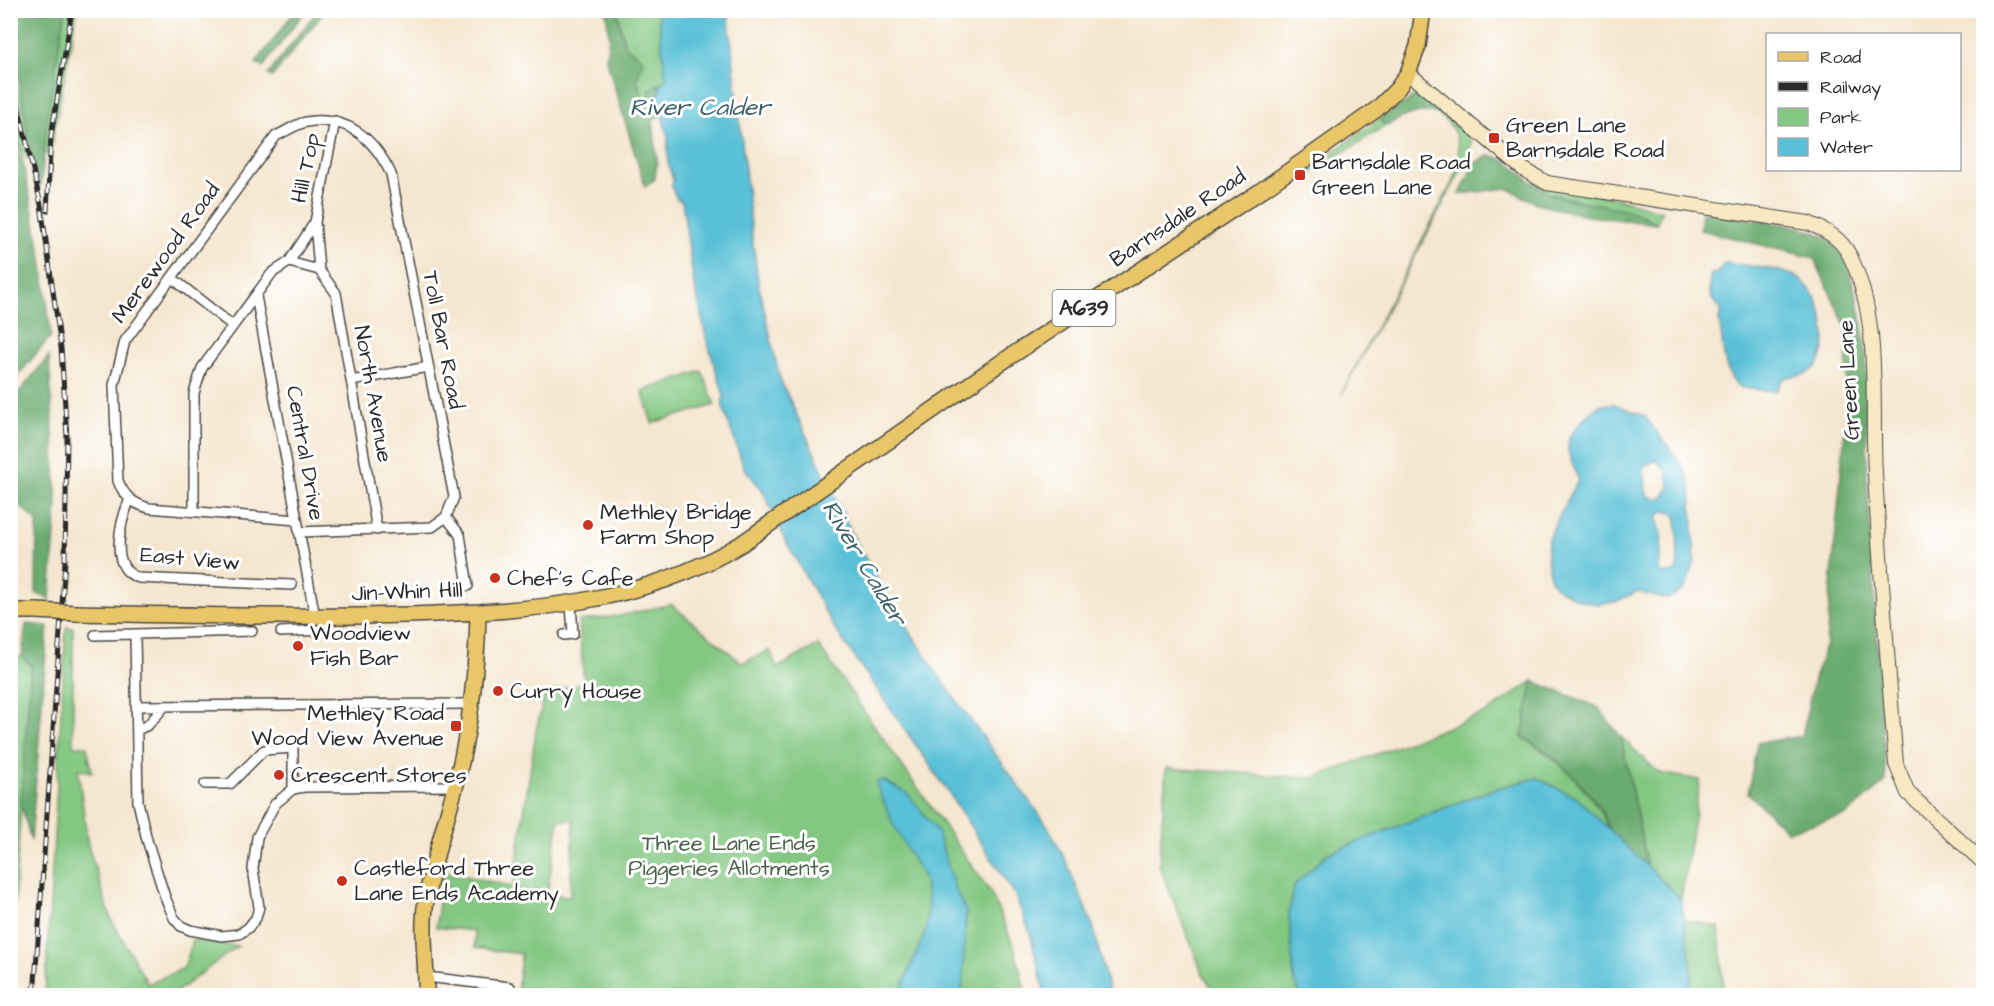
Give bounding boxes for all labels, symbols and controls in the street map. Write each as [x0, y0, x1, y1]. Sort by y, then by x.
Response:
legend [1766, 33, 1961, 171]
text: Road [1820, 45, 1861, 70]
text: Railway [1820, 75, 1881, 101]
water label: River Calder [630, 91, 773, 125]
text: Park [1820, 105, 1862, 130]
place label: Green Lane Barnsdale Road [1506, 110, 1664, 166]
street label: Hill Top [283, 130, 329, 206]
marker: Green Lane Barnsdale Road [1487, 131, 1501, 145]
text: Water [1820, 135, 1873, 160]
place label: Barnsdale Road Green Lane [1312, 147, 1470, 203]
street label: Barnsdale Road [1104, 161, 1252, 275]
marker: Barnsdale Road Green Lane [1293, 168, 1307, 182]
street label: Merewood Road [104, 176, 228, 330]
street label: Toll Bar Road [414, 268, 472, 412]
road number: A639 [1052, 290, 1116, 326]
street label: Green Lane [1830, 319, 1868, 441]
street label: North Avenue [346, 323, 400, 465]
street label: Central Drive [278, 383, 332, 523]
water label: River Calder [813, 494, 916, 634]
place label: Methley Bridge Farm Shop [600, 497, 752, 553]
marker: Methley Bridge Farm Shop [581, 518, 595, 532]
street label: East View [139, 539, 241, 579]
place label: Chef's Cafe [507, 563, 634, 594]
marker: Chef's Cafe [488, 571, 502, 585]
street label: Jin-Whin Hill [351, 575, 463, 609]
place label: Woodview Fish Bar [310, 618, 411, 674]
marker: Woodview Fish Bar [291, 639, 305, 653]
place label: Curry House [510, 676, 642, 708]
marker: Curry House [491, 684, 505, 698]
place label: Methley Road Wood View Avenue [251, 698, 444, 754]
marker: Methley Road Wood View Avenue [449, 719, 463, 733]
place label: Crescent Stores [291, 760, 467, 791]
marker: Crescent Stores [272, 768, 286, 782]
park label: Three Lane Ends Piggeries Allotments [628, 828, 830, 885]
place label: Castleford Three Lane Ends Academy [354, 853, 559, 910]
marker: Castleford Three Lane Ends Academy [335, 874, 349, 888]

